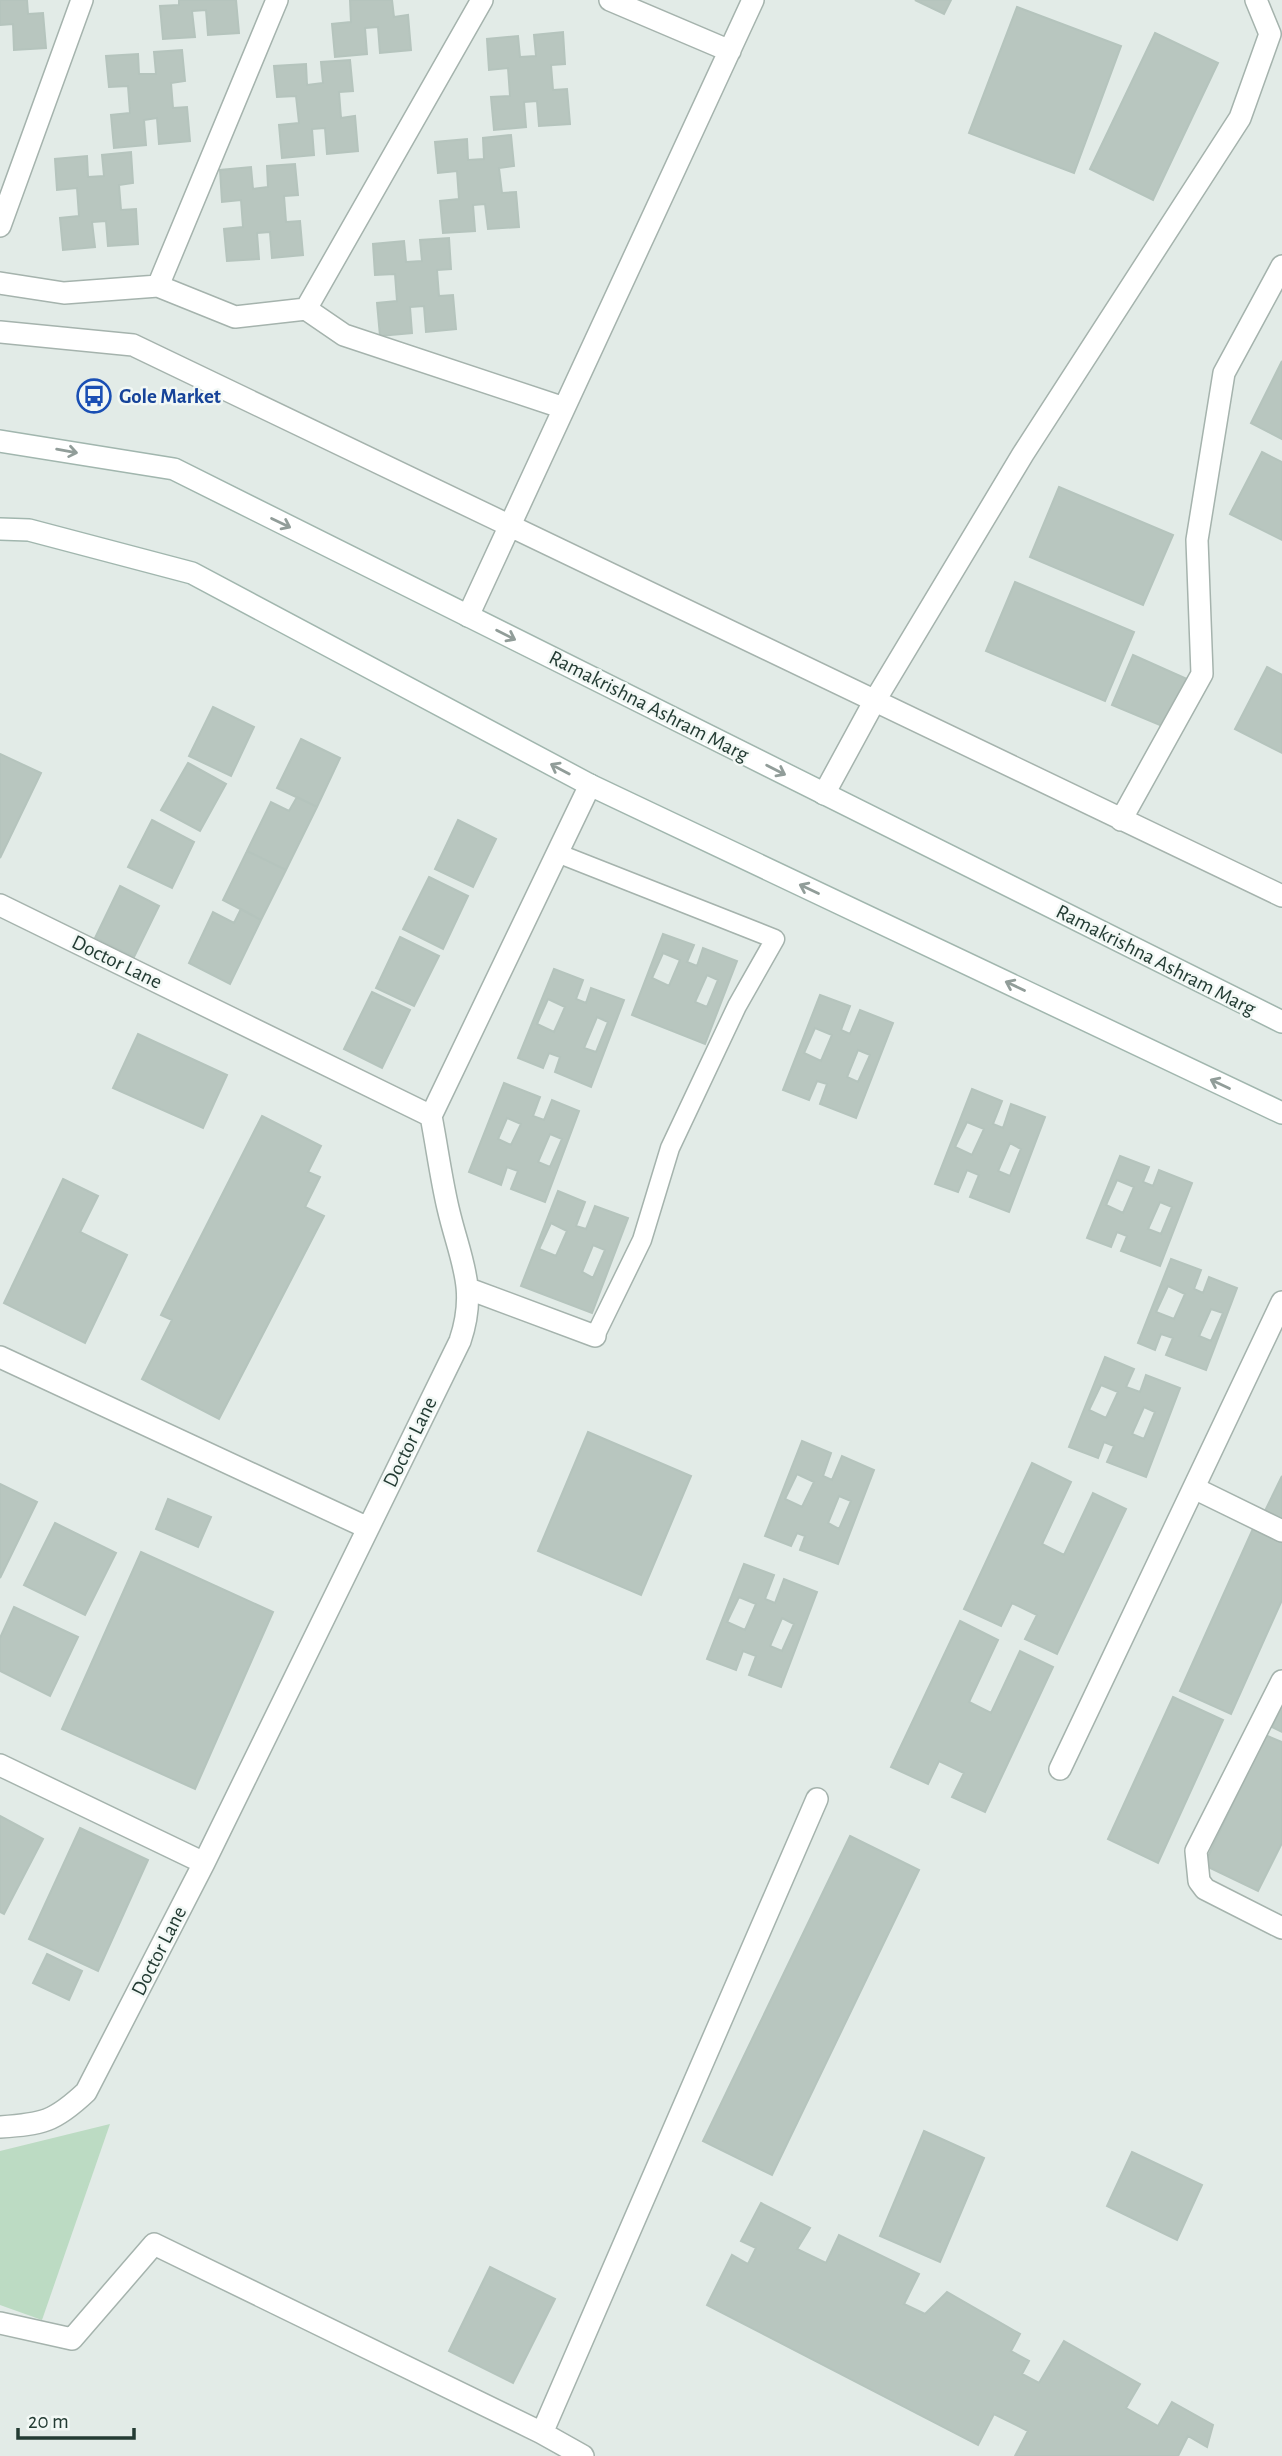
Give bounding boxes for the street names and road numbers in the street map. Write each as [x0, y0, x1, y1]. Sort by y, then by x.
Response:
street label: Ramakrishna Ashram Marg [546, 646, 753, 766]
street label: Ramakrishna Ashram Marg [1053, 900, 1260, 1020]
street label: Doctor Lane [69, 931, 165, 993]
street label: Doctor Lane [379, 1394, 441, 1490]
street label: Doctor Lane [128, 1903, 190, 1999]

